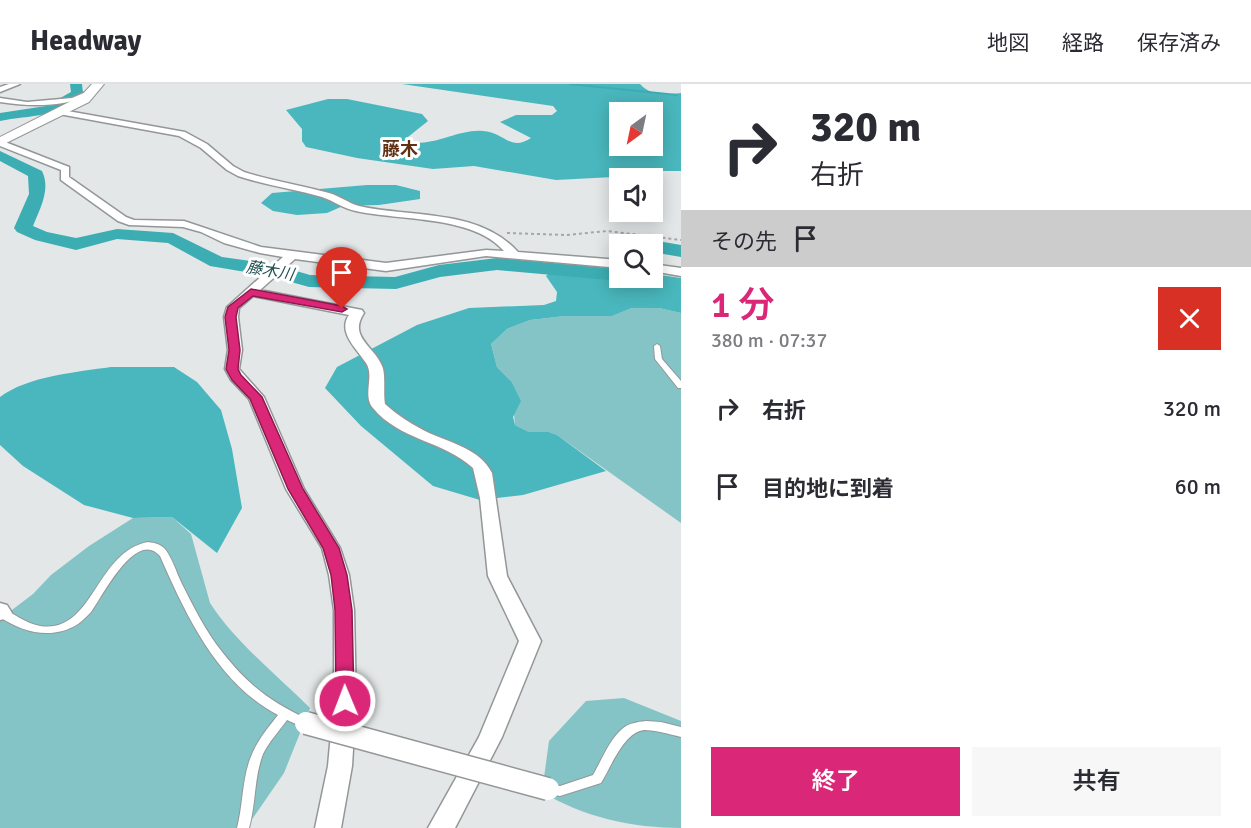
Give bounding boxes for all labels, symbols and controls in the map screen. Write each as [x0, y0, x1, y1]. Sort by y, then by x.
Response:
text: Headway [30, 24, 141, 58]
text: 地図 [987, 30, 1029, 56]
text: 経路 [1062, 30, 1104, 56]
text: 保存済み [1137, 30, 1221, 56]
north arrow [609, 102, 663, 156]
map controls [609, 102, 663, 288]
text: 320 m [810, 102, 921, 153]
icon: right [711, 108, 789, 186]
district label: 藤木 [382, 138, 418, 160]
text: 右折 [810, 159, 864, 192]
button: sound [609, 168, 663, 222]
icon: arrive [789, 222, 822, 255]
text: その先 [711, 228, 777, 255]
button: search [609, 234, 663, 288]
pin [316, 247, 367, 309]
icon: arrive [325, 256, 358, 289]
water label: 藤木川 [245, 257, 297, 285]
text: 1 分 [711, 283, 774, 328]
button: close [1158, 287, 1221, 350]
text: 380 m · 07:37 [711, 328, 827, 353]
icon: right [711, 392, 744, 425]
text: 320 m [1163, 395, 1221, 422]
text: 右折 [762, 397, 806, 424]
icon: arrive [711, 470, 744, 503]
text: 60 m [1175, 473, 1221, 500]
text: 目的地に到着 [762, 475, 894, 502]
position arrow [313, 669, 377, 733]
button: 終了 [711, 747, 960, 816]
button: 共有 [972, 747, 1221, 816]

